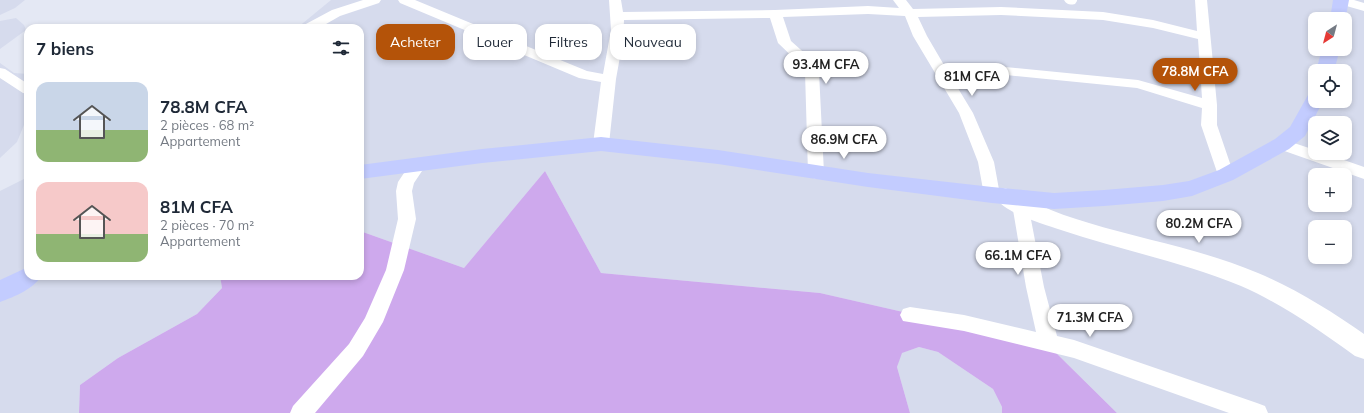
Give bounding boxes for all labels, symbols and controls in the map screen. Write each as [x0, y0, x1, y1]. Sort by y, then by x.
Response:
north arrow [1308, 12, 1352, 56]
map controls [1308, 12, 1352, 264]
chip: Acheter [376, 24, 455, 60]
chip: Louer [463, 24, 527, 60]
chip: Filtres [535, 24, 602, 60]
chip: Nouveau [610, 24, 696, 60]
icon: filters [330, 37, 352, 59]
text: 7 biens [36, 38, 94, 59]
pin: 93.4M CFA [780, 51, 872, 85]
text: 93.4M CFA [793, 56, 859, 72]
pin: 78.8M CFA [1149, 58, 1241, 92]
pin: 81M CFA [935, 63, 1009, 97]
text: 78.8M CFA [1162, 63, 1228, 79]
button: locate [1308, 64, 1352, 108]
text: 81M CFA [944, 68, 1000, 84]
text: 78.8M CFA [160, 96, 247, 117]
icon: home [68, 98, 116, 146]
button: layers [1308, 116, 1352, 160]
text: 2 pièces · 68 m² [160, 117, 254, 133]
pin: 86.9M CFA [798, 126, 890, 160]
text: 86.9M CFA [811, 131, 877, 147]
text: Appartement [160, 133, 240, 149]
button: + [1308, 168, 1352, 212]
text: 81M CFA [160, 196, 233, 217]
icon: home [68, 198, 116, 246]
pin: 80.2M CFA [1153, 210, 1245, 244]
text: 80.2M CFA [1166, 215, 1232, 231]
text: 2 pièces · 70 m² [160, 217, 254, 233]
button: − [1308, 220, 1352, 264]
text: Appartement [160, 233, 240, 249]
pin: 66.1M CFA [972, 242, 1064, 276]
text: 66.1M CFA [985, 247, 1051, 263]
pin: 71.3M CFA [1044, 304, 1136, 338]
text: 71.3M CFA [1057, 309, 1123, 325]

